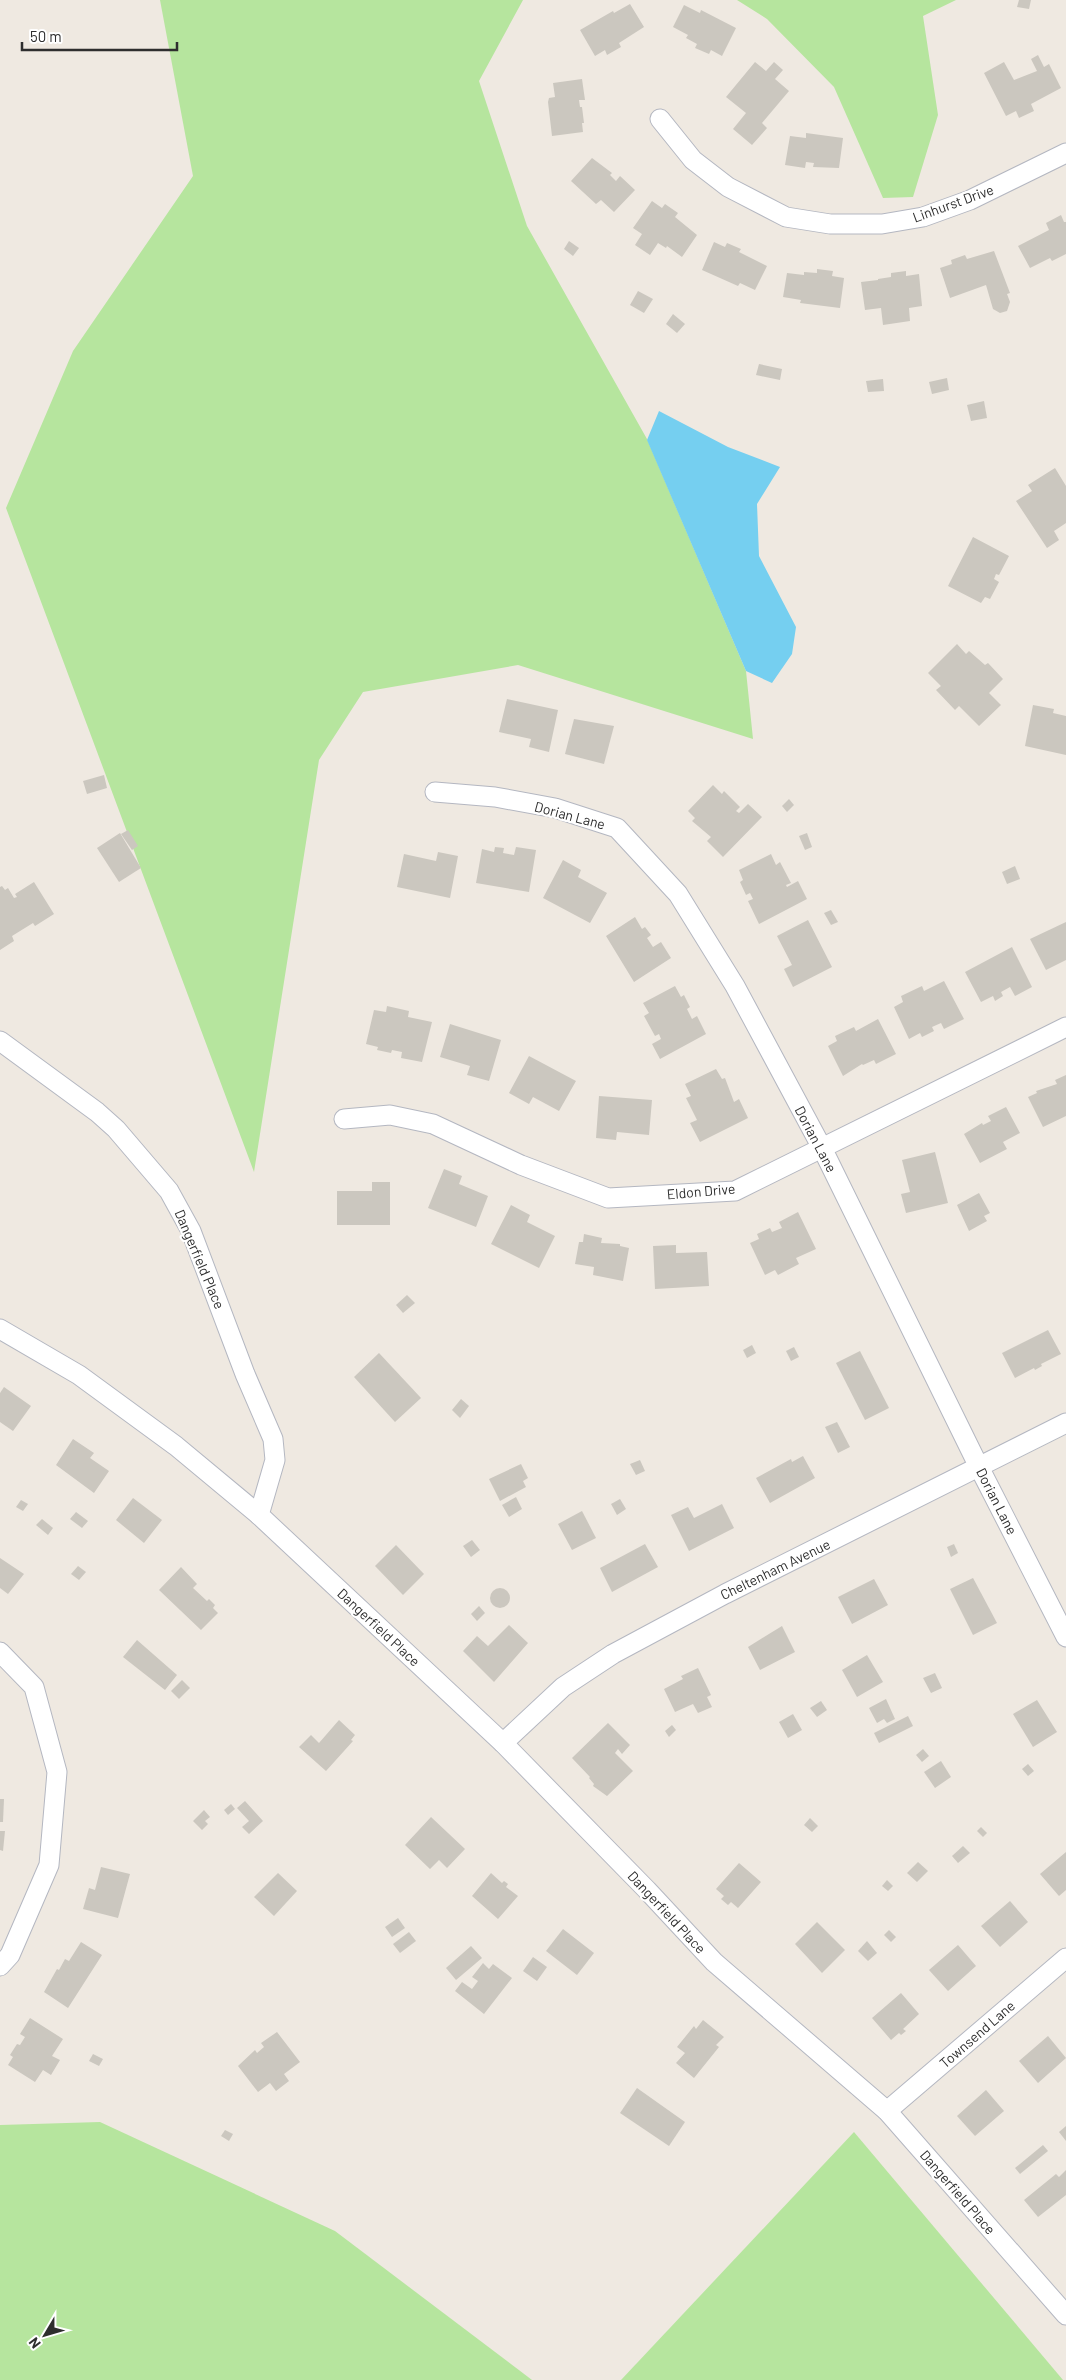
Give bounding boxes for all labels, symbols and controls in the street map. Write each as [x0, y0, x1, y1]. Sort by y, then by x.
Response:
scale bar [22, 20, 178, 52]
text: 50 m [30, 27, 62, 45]
street label: Linhurst Drive [910, 180, 996, 226]
street label: Dorian Lane [533, 797, 607, 833]
street label: Dorian Lane [791, 1103, 841, 1175]
street label: Eldon Drive [666, 1180, 736, 1202]
street label: Dangerfield Place [171, 1207, 229, 1311]
street label: Dorian Lane [973, 1465, 1021, 1537]
street label: Cheltenham Avenue [717, 1535, 833, 1603]
street label: Dangerfield Place [334, 1585, 424, 1669]
street label: Dangerfield Place [625, 1867, 709, 1957]
street label: Townsend Lane [936, 1997, 1018, 2071]
street label: Dangerfield Place [917, 2146, 999, 2238]
north arrow [20, 2310, 70, 2360]
text: N [25, 2334, 44, 2352]

